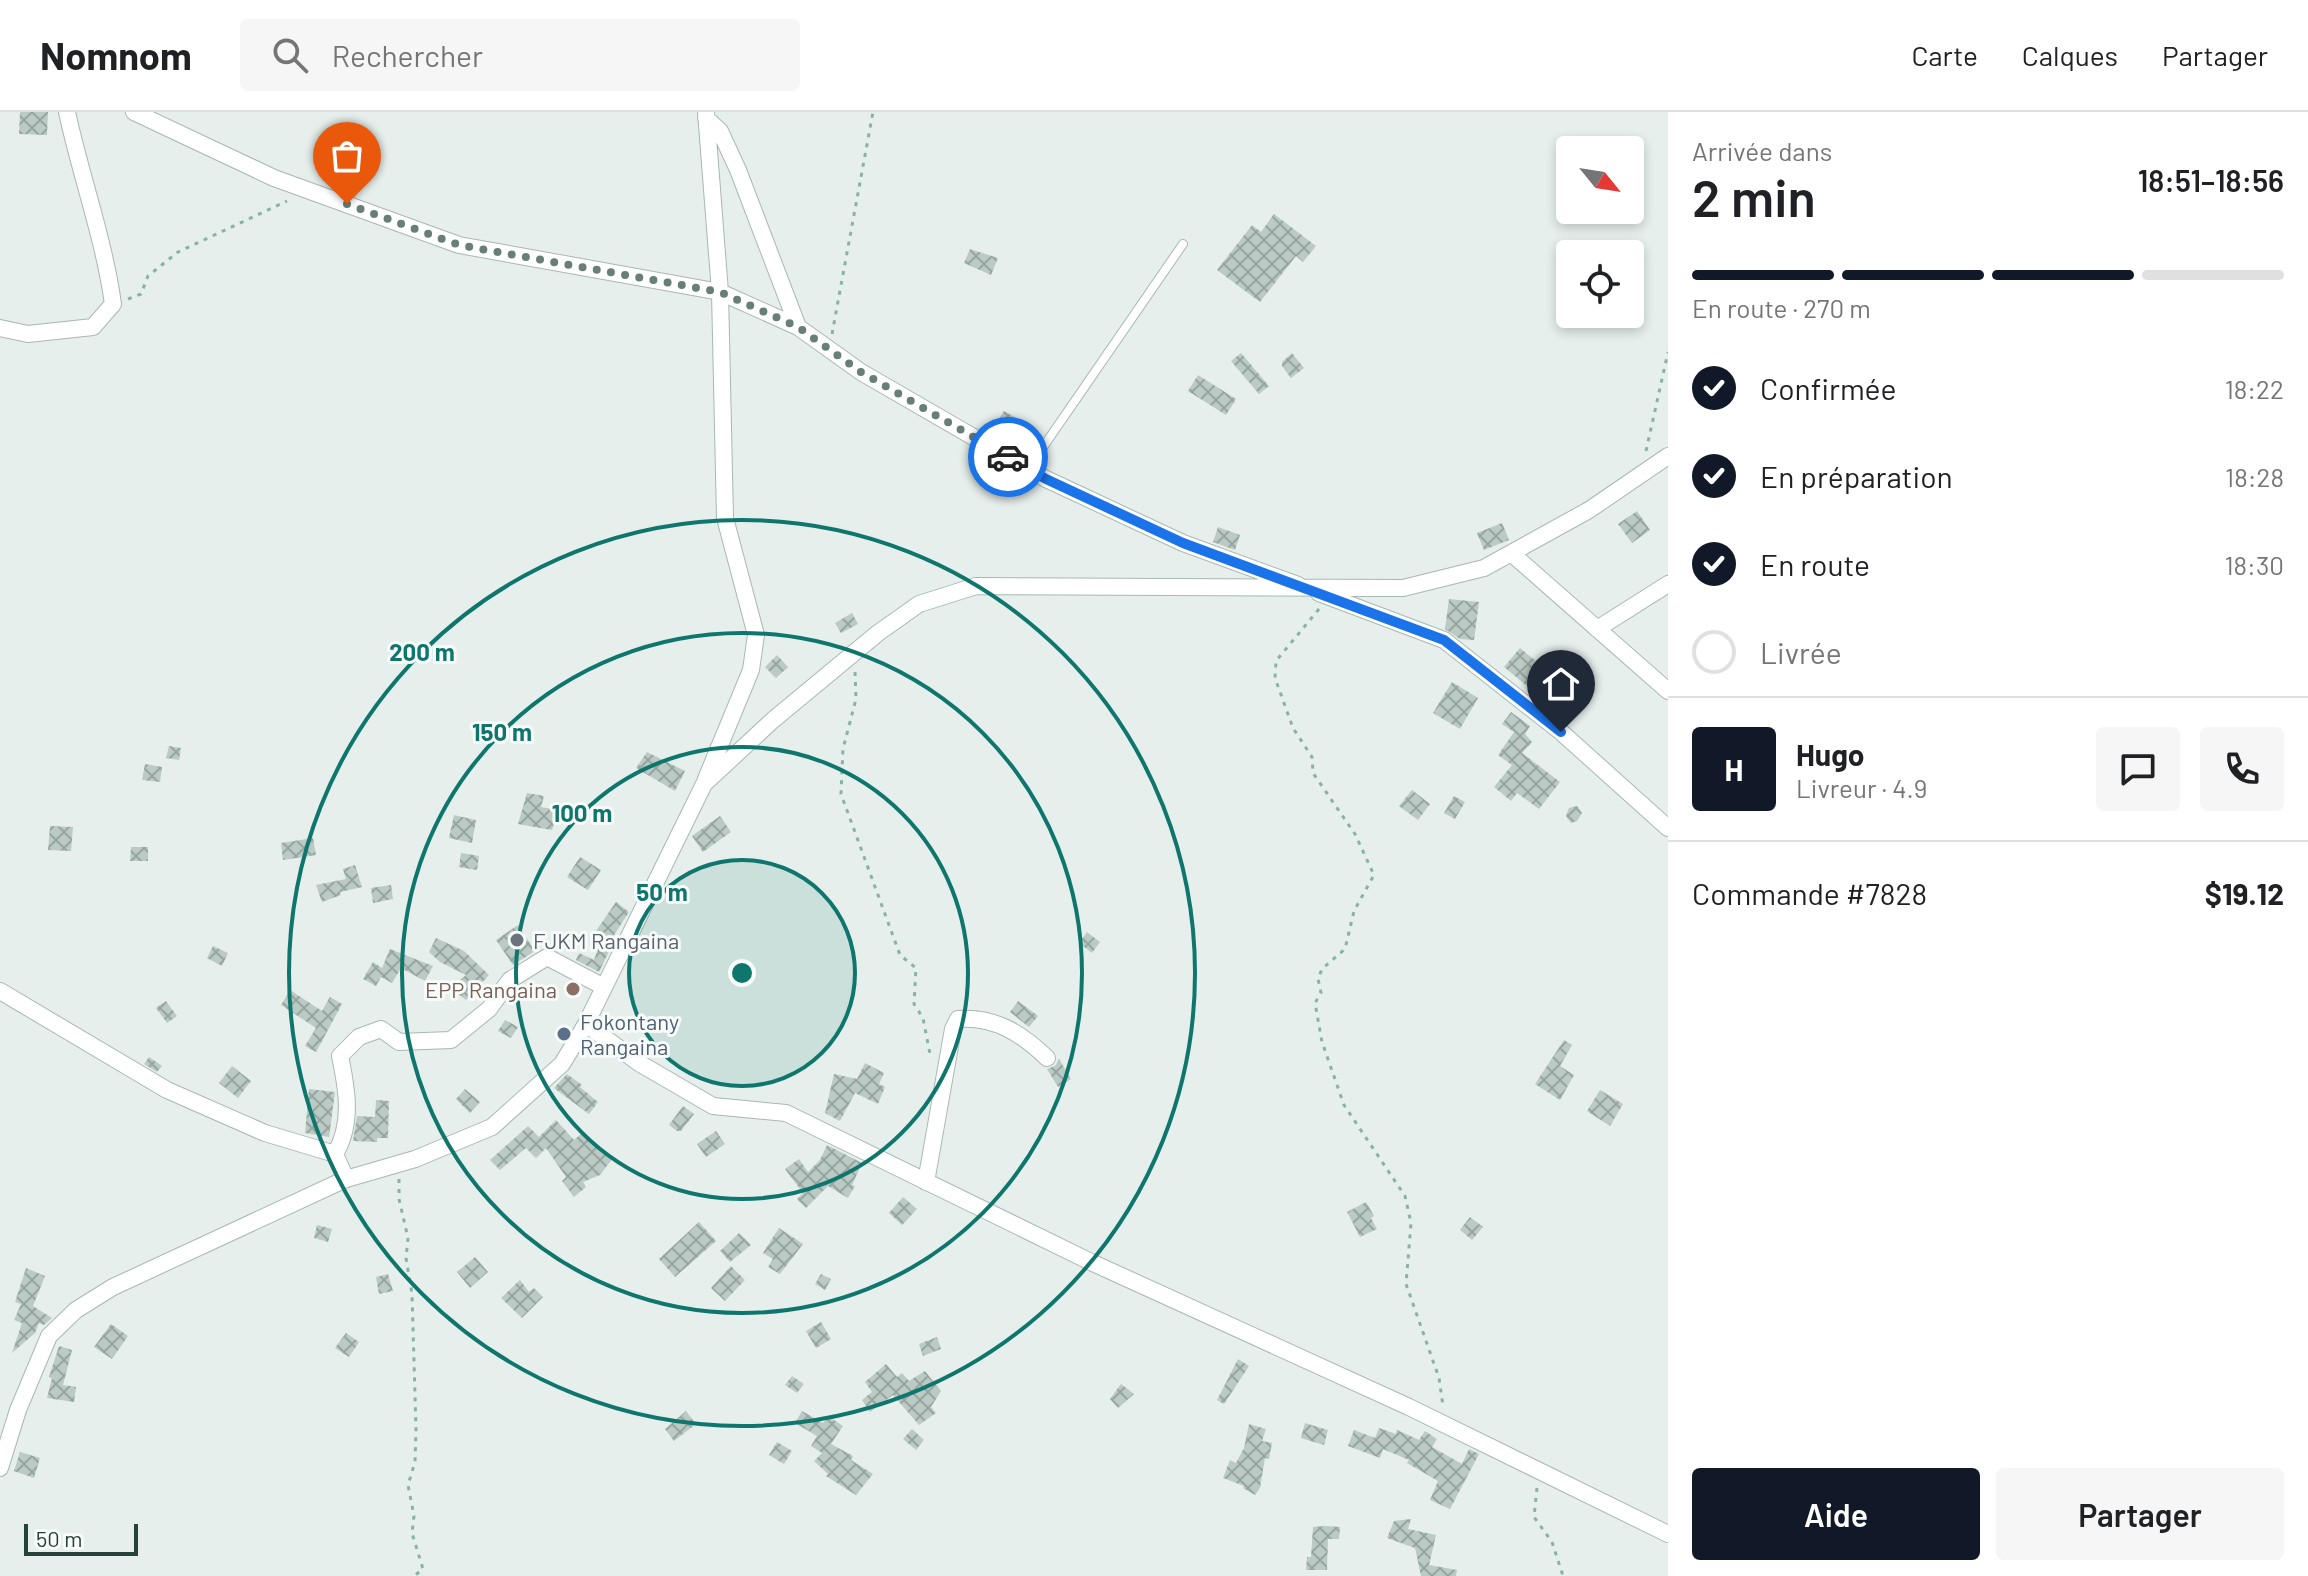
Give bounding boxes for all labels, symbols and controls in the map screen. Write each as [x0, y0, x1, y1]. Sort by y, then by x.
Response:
search box [240, 19, 800, 91]
text: Nomnom [40, 32, 192, 78]
icon: search [268, 33, 312, 77]
text: Rechercher [332, 37, 483, 73]
text: Carte [1911, 38, 1978, 72]
text: Calques [2022, 38, 2118, 72]
text: Partager [2162, 38, 2268, 72]
pin [313, 122, 381, 204]
icon: bag [325, 134, 369, 178]
text: Arrivée dans [1692, 135, 1832, 166]
north arrow [1556, 136, 1644, 224]
map controls [1556, 136, 1644, 328]
text: 18:51–18:56 [2138, 162, 2284, 198]
text: 2 min [1692, 165, 1816, 227]
button: locate [1556, 240, 1644, 328]
text: En route · 270 m [1692, 292, 1871, 323]
icon: check [1692, 366, 1736, 410]
text: Confirmée [1760, 370, 1897, 406]
text: 18:22 [2225, 373, 2284, 404]
courier [968, 417, 1048, 497]
icon: car [986, 435, 1030, 479]
icon: check [1692, 454, 1736, 498]
text: En préparation [1760, 458, 1953, 494]
text: 18:28 [2225, 461, 2284, 492]
icon: check [1692, 542, 1736, 586]
text: En route [1760, 546, 1870, 582]
text: 18:30 [2224, 549, 2284, 580]
text: Livrée [1760, 634, 1842, 670]
text: 200 m [389, 637, 455, 666]
pin [1527, 650, 1595, 732]
icon: home [1539, 662, 1583, 706]
text: 150 m [472, 717, 532, 746]
button: chat [2096, 727, 2180, 811]
button: phone [2200, 727, 2284, 811]
text: Hugo [1796, 736, 1865, 772]
text: H [1725, 751, 1743, 787]
text: Livreur · 4.9 [1796, 772, 1927, 803]
text: 100 m [552, 798, 612, 827]
text: Commande #7828 [1692, 875, 1927, 911]
text: $19.12 [2205, 875, 2284, 911]
text: 50 m [636, 877, 688, 906]
place label: FJKM Rangaina [533, 927, 679, 953]
marker: FJKM Rangaina [508, 931, 526, 949]
centre of rings [728, 959, 756, 987]
place label: EPP Rangaina [425, 976, 557, 1002]
marker: EPP Rangaina [564, 980, 582, 998]
place label: Fokontany Rangaina [580, 1008, 679, 1059]
marker: Fokontany Rangaina [555, 1025, 573, 1043]
button: Aide [1692, 1468, 1980, 1560]
button: Partager [1996, 1468, 2284, 1560]
scale bar [24, 1520, 138, 1556]
text: 50 m [36, 1525, 82, 1551]

